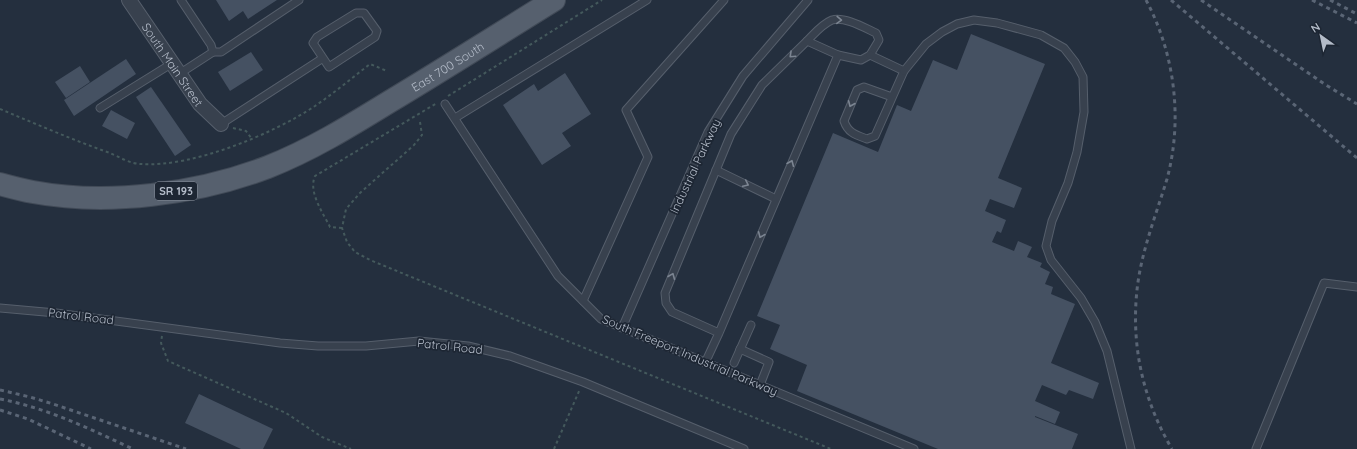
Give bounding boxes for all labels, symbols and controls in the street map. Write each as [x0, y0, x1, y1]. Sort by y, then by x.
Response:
one-way arrow [836, 16, 842, 25]
north arrow [1301, 16, 1341, 56]
street label: South Main Street [139, 20, 207, 109]
text: N [1308, 20, 1323, 36]
street label: East 700 South [408, 38, 486, 94]
one-way arrow [789, 50, 797, 58]
one-way arrow [848, 100, 856, 107]
street label: Industrial Parkway [666, 116, 724, 216]
one-way arrow [787, 159, 795, 166]
one-way arrow [742, 179, 749, 187]
road number: SR 193 [155, 182, 197, 200]
one-way arrow [757, 231, 765, 238]
one-way arrow [667, 273, 675, 281]
street label: Patrol Road [47, 305, 115, 327]
street label: South Freeport Industrial Parkway [600, 311, 780, 399]
street label: Patrol Road [416, 335, 484, 357]

